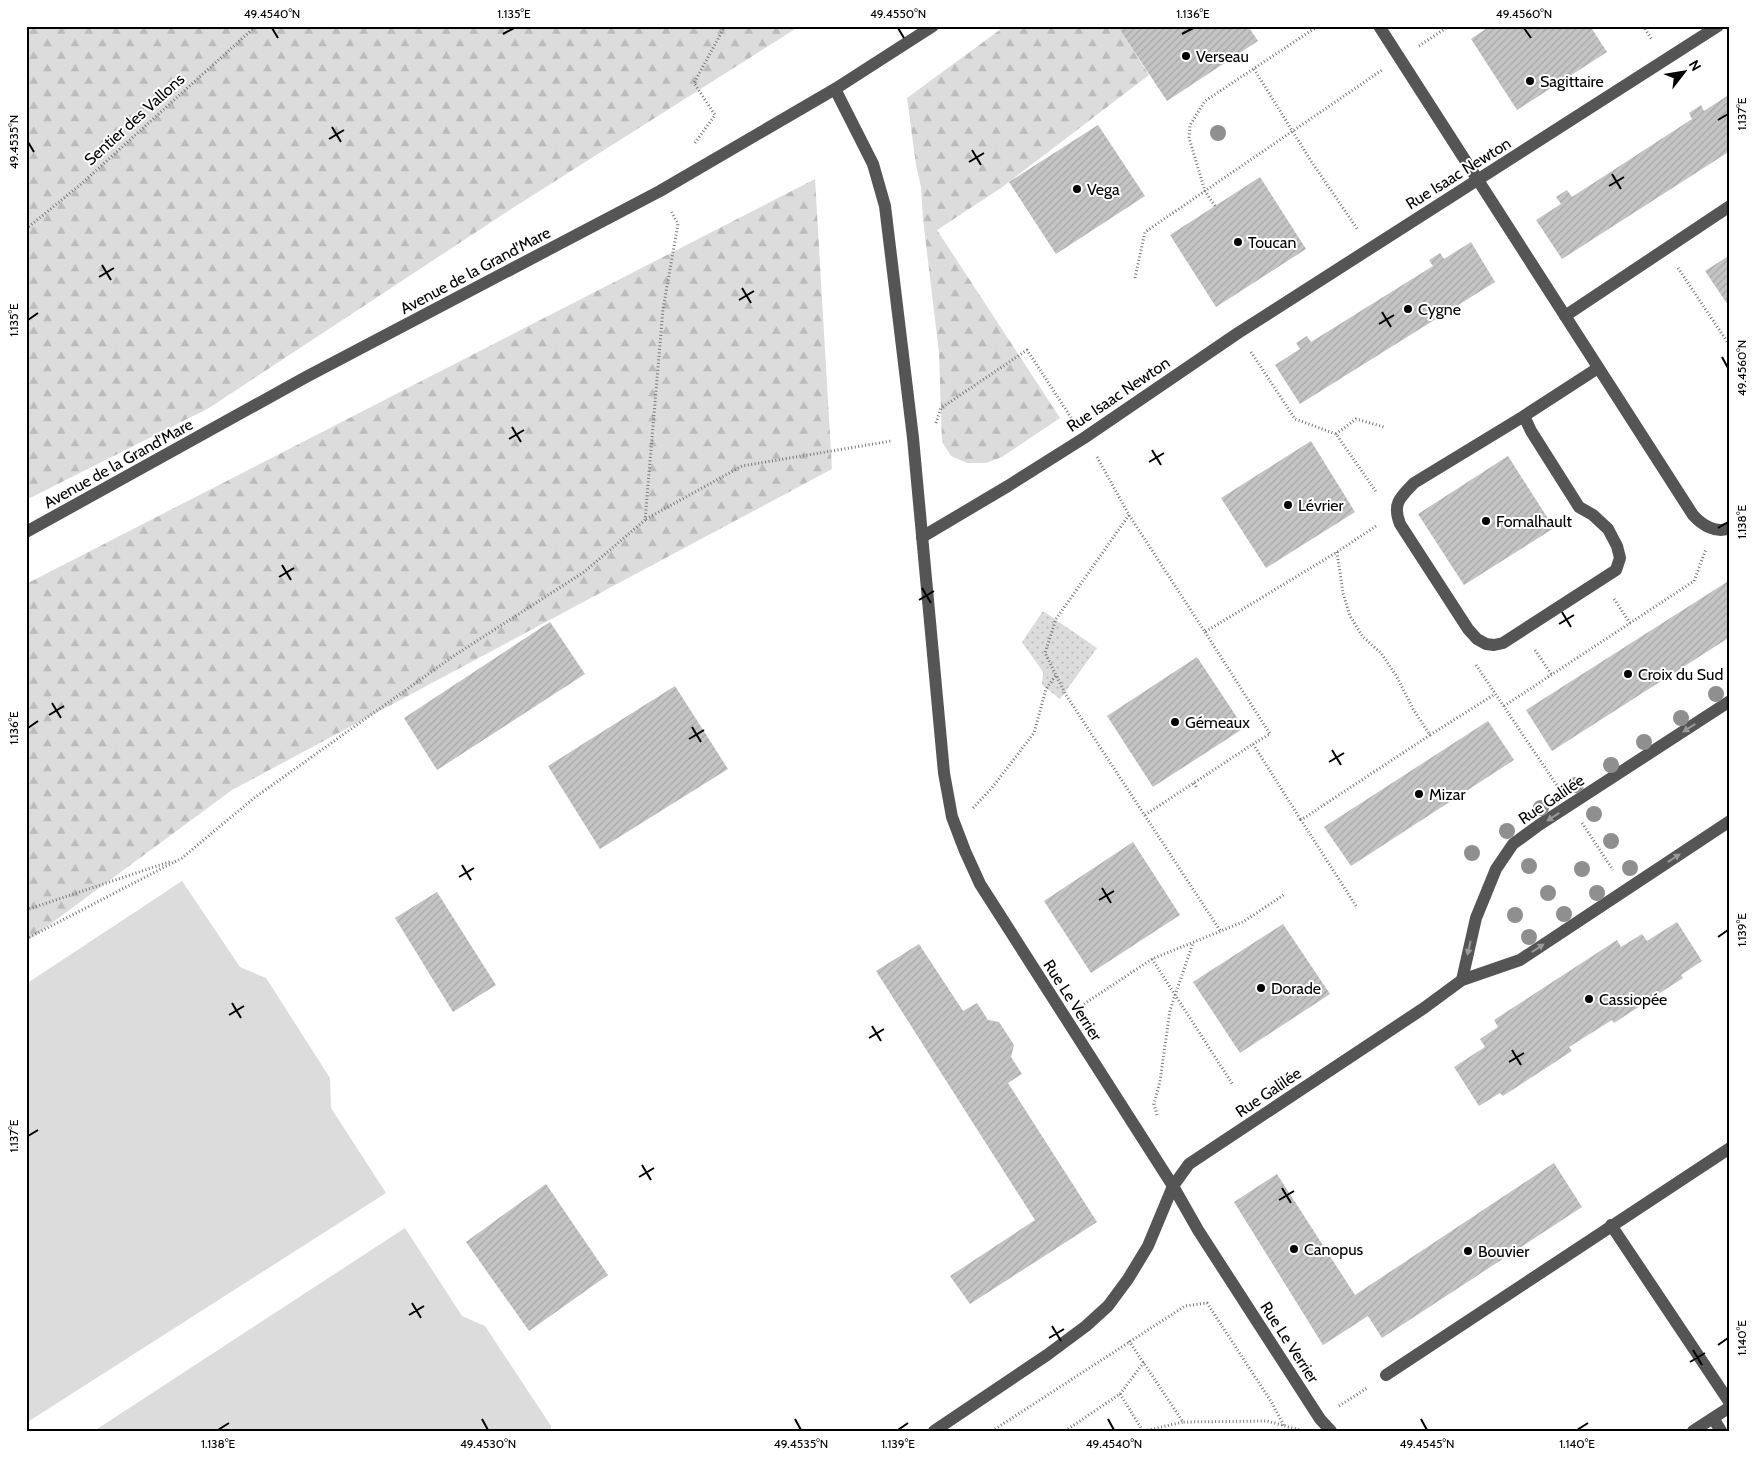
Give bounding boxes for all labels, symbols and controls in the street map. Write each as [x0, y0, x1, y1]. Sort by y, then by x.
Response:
text: 49.4540°N [244, 6, 300, 21]
text: 1.135°E [497, 6, 531, 21]
text: 49.4550°N [870, 6, 926, 21]
text: 1.136°E [1176, 6, 1210, 21]
text: 49.4560°N [1496, 6, 1552, 21]
place label: Verseau [1196, 47, 1249, 66]
north arrow [1658, 48, 1708, 98]
marker: Verseau [1180, 50, 1192, 62]
text: N [1685, 56, 1705, 74]
street label: Sentier des Vallons [80, 69, 189, 169]
place label: Sagittaire [1540, 72, 1604, 91]
marker: Sagittaire [1524, 75, 1536, 87]
text: 1.137°E [1734, 97, 1749, 130]
text: 49.4535°N [6, 115, 21, 169]
street label: Rue Isaac Newton [1402, 133, 1514, 213]
place label: Vega [1087, 180, 1120, 199]
marker: Vega [1071, 183, 1083, 195]
street label: Avenue de la Grand'Mare [397, 223, 554, 318]
place label: Toucan [1248, 233, 1296, 252]
marker: Toucan [1232, 236, 1244, 248]
place label: Cygne [1418, 300, 1461, 319]
text: 1.135°E [6, 303, 21, 337]
marker: Cygne [1402, 303, 1414, 315]
text: 49.4560°N [1734, 340, 1749, 396]
street label: Rue Isaac Newton [1063, 353, 1174, 436]
street label: Avenue de la Grand'Mare [40, 415, 196, 512]
place label: Lévrier [1298, 496, 1344, 515]
marker: Lévrier [1282, 499, 1294, 511]
text: 1.138°E [1734, 505, 1749, 539]
place label: Fomalhault [1496, 512, 1572, 531]
marker: Fomalhault [1480, 515, 1492, 527]
place label: Croix du Sud [1638, 665, 1723, 684]
marker: Croix du Sud [1622, 668, 1634, 680]
text: 1.136°E [6, 711, 21, 745]
place label: Gémeaux [1185, 713, 1250, 732]
marker: Gémeaux [1169, 716, 1181, 728]
one-way arrow [1682, 723, 1696, 733]
street label: Rue Galilée [1515, 770, 1588, 828]
place label: Mizar [1429, 785, 1466, 804]
marker: Mizar [1413, 788, 1425, 800]
one-way arrow [1546, 812, 1559, 821]
one-way arrow [1667, 853, 1680, 863]
text: 1.139°E [1734, 913, 1749, 947]
one-way arrow [1465, 941, 1473, 956]
one-way arrow [1532, 943, 1545, 953]
street label: Rue Le Verrier [1039, 956, 1106, 1045]
place label: Dorade [1271, 979, 1321, 998]
marker: Dorade [1255, 982, 1267, 994]
place label: Cassiopée [1599, 990, 1667, 1009]
marker: Cassiopée [1583, 993, 1595, 1005]
street label: Rue Galilée [1232, 1063, 1305, 1121]
text: 1.137°E [6, 1119, 21, 1152]
place label: Canopus [1304, 1240, 1364, 1259]
place label: Bouvier [1478, 1242, 1530, 1261]
marker: Canopus [1288, 1243, 1300, 1255]
marker: Bouvier [1462, 1245, 1474, 1257]
street label: Rue Le Verrier [1256, 1298, 1323, 1387]
text: 1.140°E [1734, 1320, 1749, 1356]
text: 1.138°E [201, 1436, 235, 1451]
text: 49.4530°N [460, 1436, 516, 1451]
text: 49.4535°N [774, 1436, 828, 1451]
text: 1.139°E [881, 1436, 915, 1451]
text: 49.4540°N [1086, 1436, 1142, 1451]
text: 49.4545°N [1400, 1436, 1454, 1451]
text: 1.140°E [1559, 1436, 1595, 1451]

